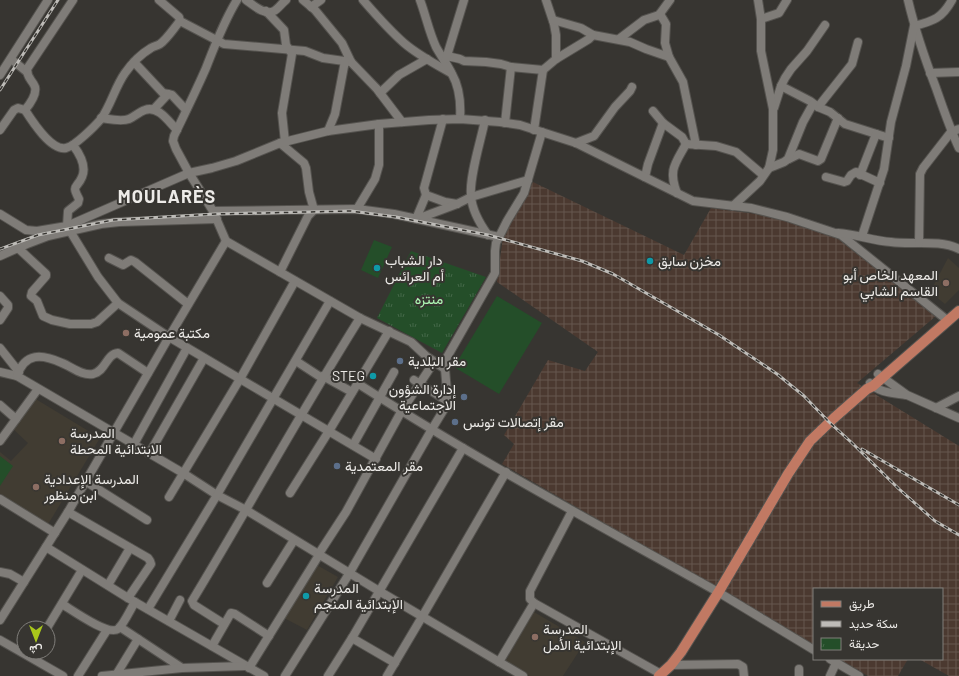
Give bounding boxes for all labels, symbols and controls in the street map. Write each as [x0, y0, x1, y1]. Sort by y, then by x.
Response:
district label: MOULARÈS [118, 185, 216, 207]
place label: دار الشباب أم العرائس [385, 251, 444, 285]
place label: مخزن سابق [658, 252, 721, 270]
marker: مخزن سابق [645, 256, 655, 266]
marker: دار الشباب أم العرائس [372, 263, 382, 273]
place label: المعهد الخاص أبو القاسم الشابي [843, 266, 938, 303]
marker: المعهد الخاص أبو القاسم الشابي [941, 278, 951, 288]
park label: منتزه [415, 290, 443, 308]
place label: مكتبة عمومية [134, 324, 210, 342]
marker: مكتبة عمومية [121, 328, 131, 338]
place label: مقر البلدية [408, 352, 466, 370]
marker: مقر البلدية [395, 356, 405, 366]
place label: STEG [332, 367, 365, 384]
marker: STEG [368, 371, 378, 381]
place label: إدارة الشؤون الاجتماعية [389, 380, 456, 414]
marker: إدارة الشؤون الاجتماعية [459, 392, 469, 402]
place label: مقر إتصالات تونس [463, 413, 564, 432]
marker: مقر إتصالات تونس [450, 417, 460, 427]
place label: المدرسة الابتدائية المحطة [70, 424, 162, 458]
marker: المدرسة الابتدائية المحطة [57, 436, 67, 446]
place label: مقر المعتمدية [345, 457, 423, 475]
marker: مقر المعتمدية [332, 461, 342, 471]
place label: المدرسة الإعدادية ابن منظور [43, 470, 139, 504]
marker: المدرسة الإعدادية ابن منظور [31, 482, 41, 492]
place label: المدرسة الإبتدائية المنجم [314, 579, 403, 614]
legend [813, 588, 943, 660]
marker: المدرسة الإبتدائية المنجم [301, 591, 311, 601]
text: طريق [849, 596, 875, 612]
text: سكة حديد [849, 616, 898, 631]
north arrow [16, 620, 56, 660]
place label: المدرسة الإبتدائية الأمل [543, 620, 622, 655]
marker: المدرسة الإبتدائية الأمل [530, 632, 540, 642]
text: حديقة [849, 636, 879, 651]
text: ش [29, 643, 43, 657]

